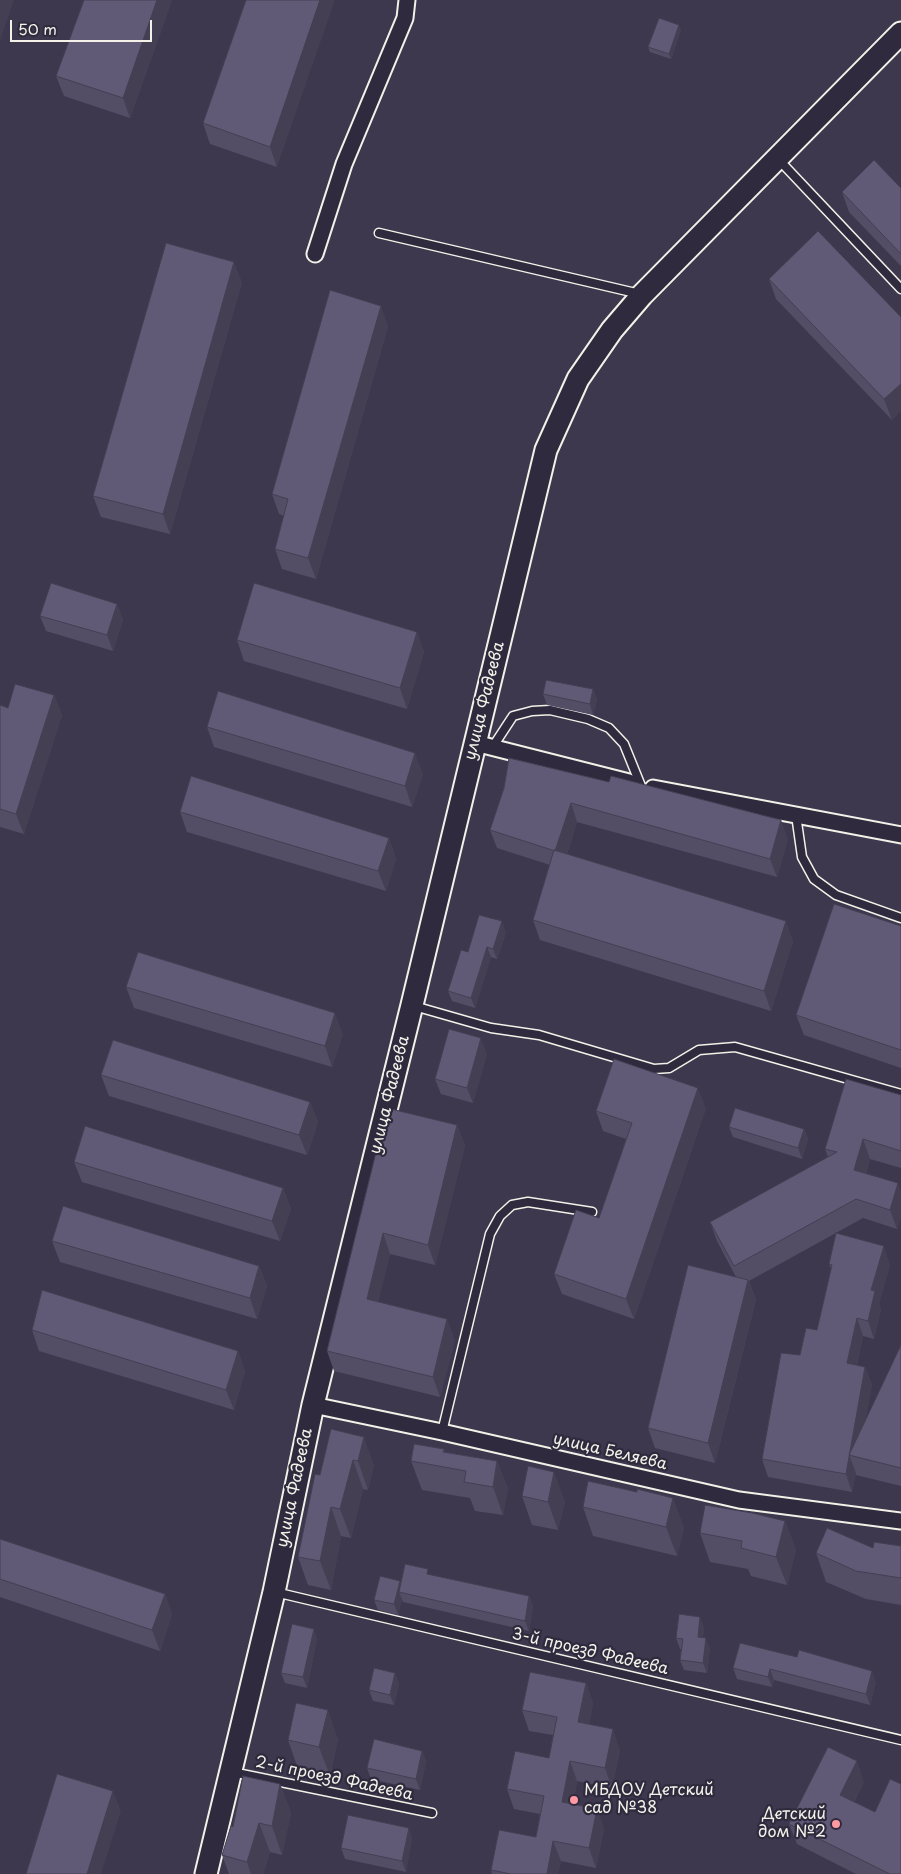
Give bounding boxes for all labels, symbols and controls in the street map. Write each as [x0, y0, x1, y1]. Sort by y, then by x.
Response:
scale bar [12, 10, 155, 42]
text: 50 m [18, 17, 57, 40]
street label: улица Фадеева [461, 640, 509, 762]
street label: улица Фадеева [366, 1034, 414, 1156]
street label: улица Фадеева [273, 1427, 317, 1549]
street label: улица Беляева [551, 1430, 669, 1474]
street label: 3-й проезд Фадеева [510, 1625, 670, 1679]
street label: 2-й проезд Фадеева [253, 1753, 415, 1805]
place label: МБДОУ Детский сад №38 [584, 1781, 714, 1819]
marker: МБДОУ Детский сад №38 [568, 1794, 580, 1806]
place label: Детский дом №2 [758, 1805, 826, 1843]
marker: Детский дом №2 [830, 1818, 842, 1830]

